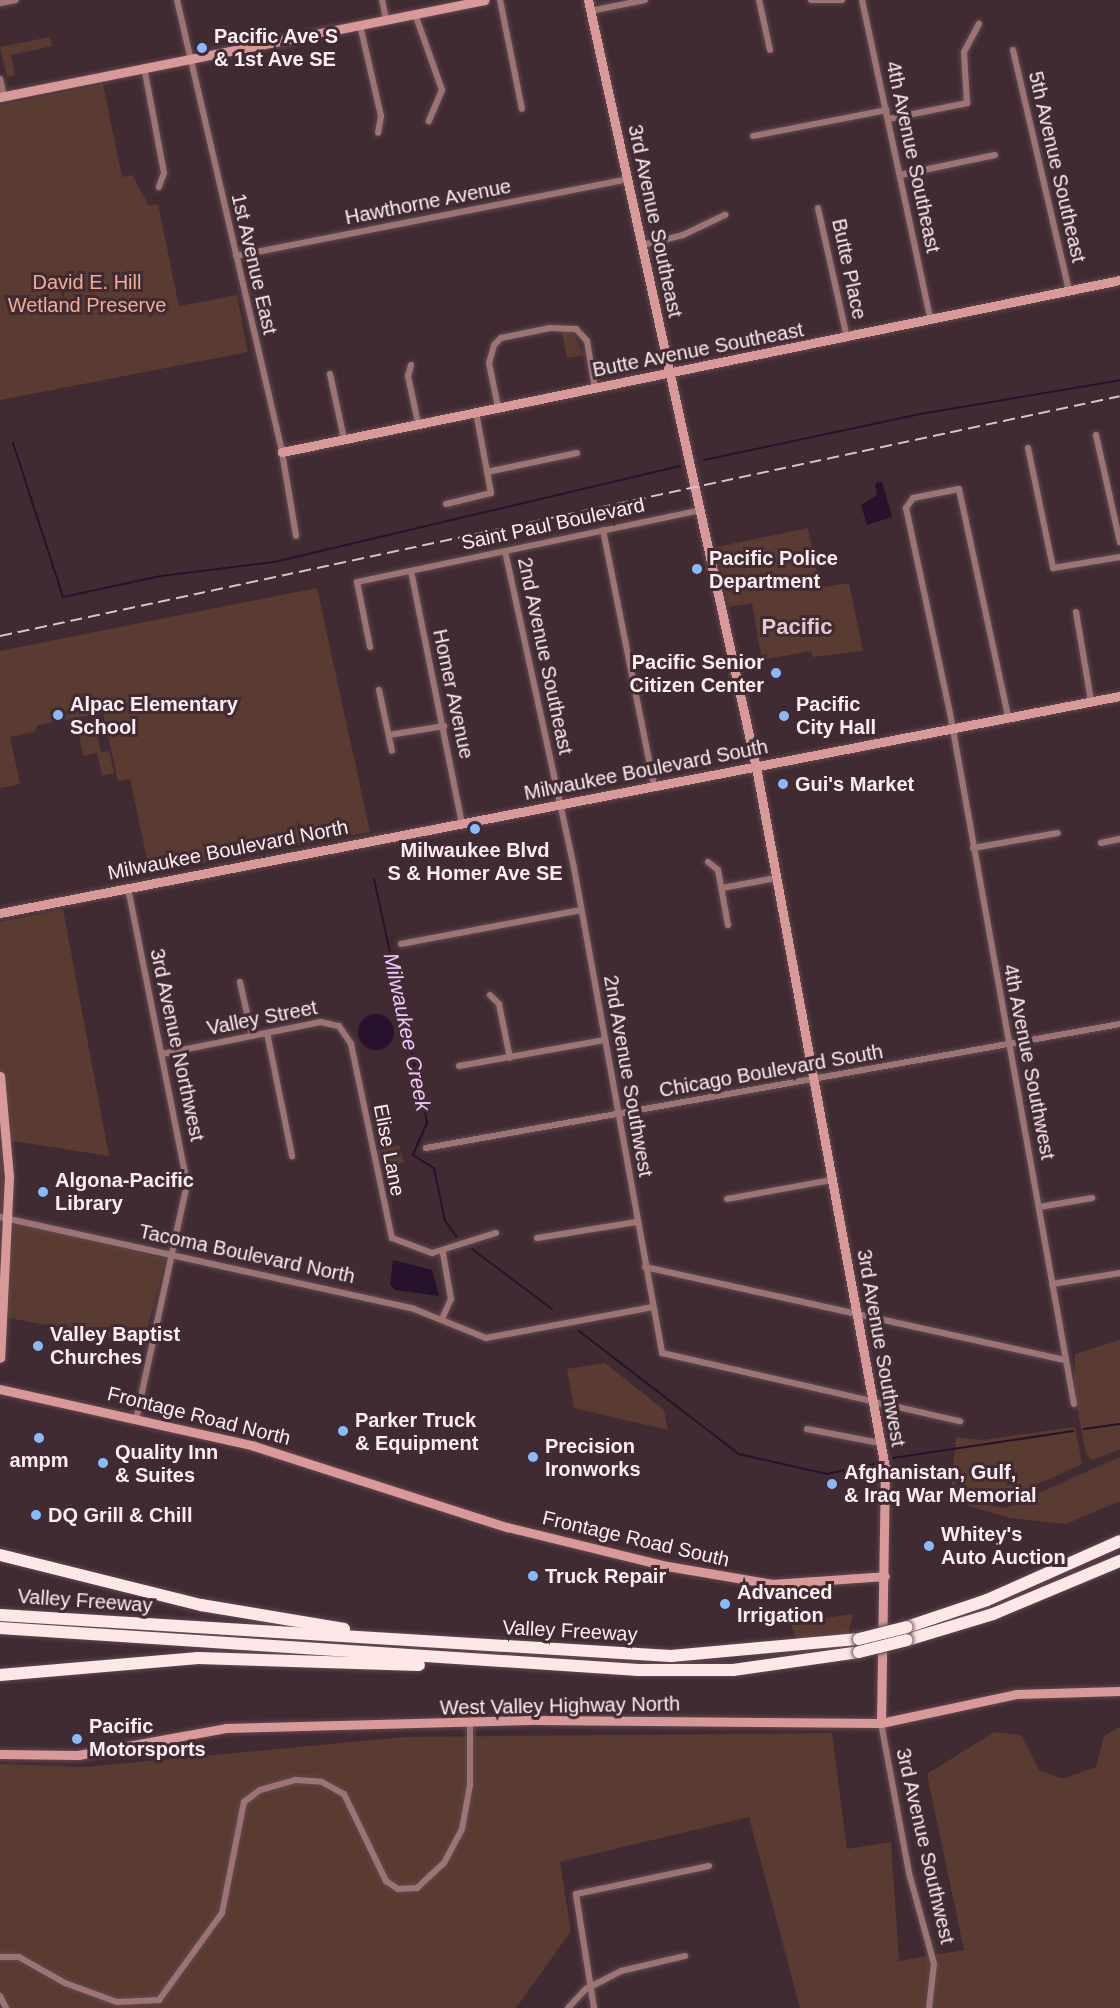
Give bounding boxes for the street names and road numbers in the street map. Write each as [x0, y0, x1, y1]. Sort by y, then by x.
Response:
street label: 4th Avenue Southeast [881, 58, 945, 256]
street label: 5th Avenue Southeast [1023, 69, 1091, 265]
street label: 3rd Avenue Southeast [623, 122, 687, 320]
street label: Hawthorne Avenue [342, 174, 514, 230]
street label: 1st Avenue East [226, 191, 282, 337]
street label: Butte Place [827, 216, 871, 322]
street label: Butte Avenue Southeast [590, 318, 806, 382]
street label: Saint Paul Boulevard [459, 493, 647, 555]
street label: 2nd Avenue Southeast [512, 555, 578, 757]
street label: Homer Avenue [427, 626, 479, 762]
street label: Milwaukee Boulevard South [522, 735, 770, 805]
street label: Milwaukee Boulevard North [106, 815, 350, 885]
street label: 3rd Avenue Northwest [145, 946, 209, 1144]
street label: 4th Avenue Southwest [998, 962, 1060, 1162]
street label: 2nd Avenue Southwest [598, 973, 658, 1179]
street label: Valley Street [205, 996, 319, 1040]
street label: Chicago Boulevard South [657, 1039, 885, 1103]
street label: Elise Lane [368, 1102, 410, 1198]
street label: Tacoma Boulevard North [137, 1219, 357, 1289]
street label: 3rd Avenue Southwest [852, 1247, 910, 1449]
street label: Frontage Road North [105, 1382, 293, 1450]
street label: Frontage Road South [540, 1506, 732, 1572]
street label: Valley Freeway [17, 1584, 153, 1618]
street label: Valley Freeway [502, 1615, 638, 1647]
street label: West Valley Highway North [440, 1692, 680, 1720]
street label: 3rd Avenue Southwest [891, 1745, 959, 1947]

